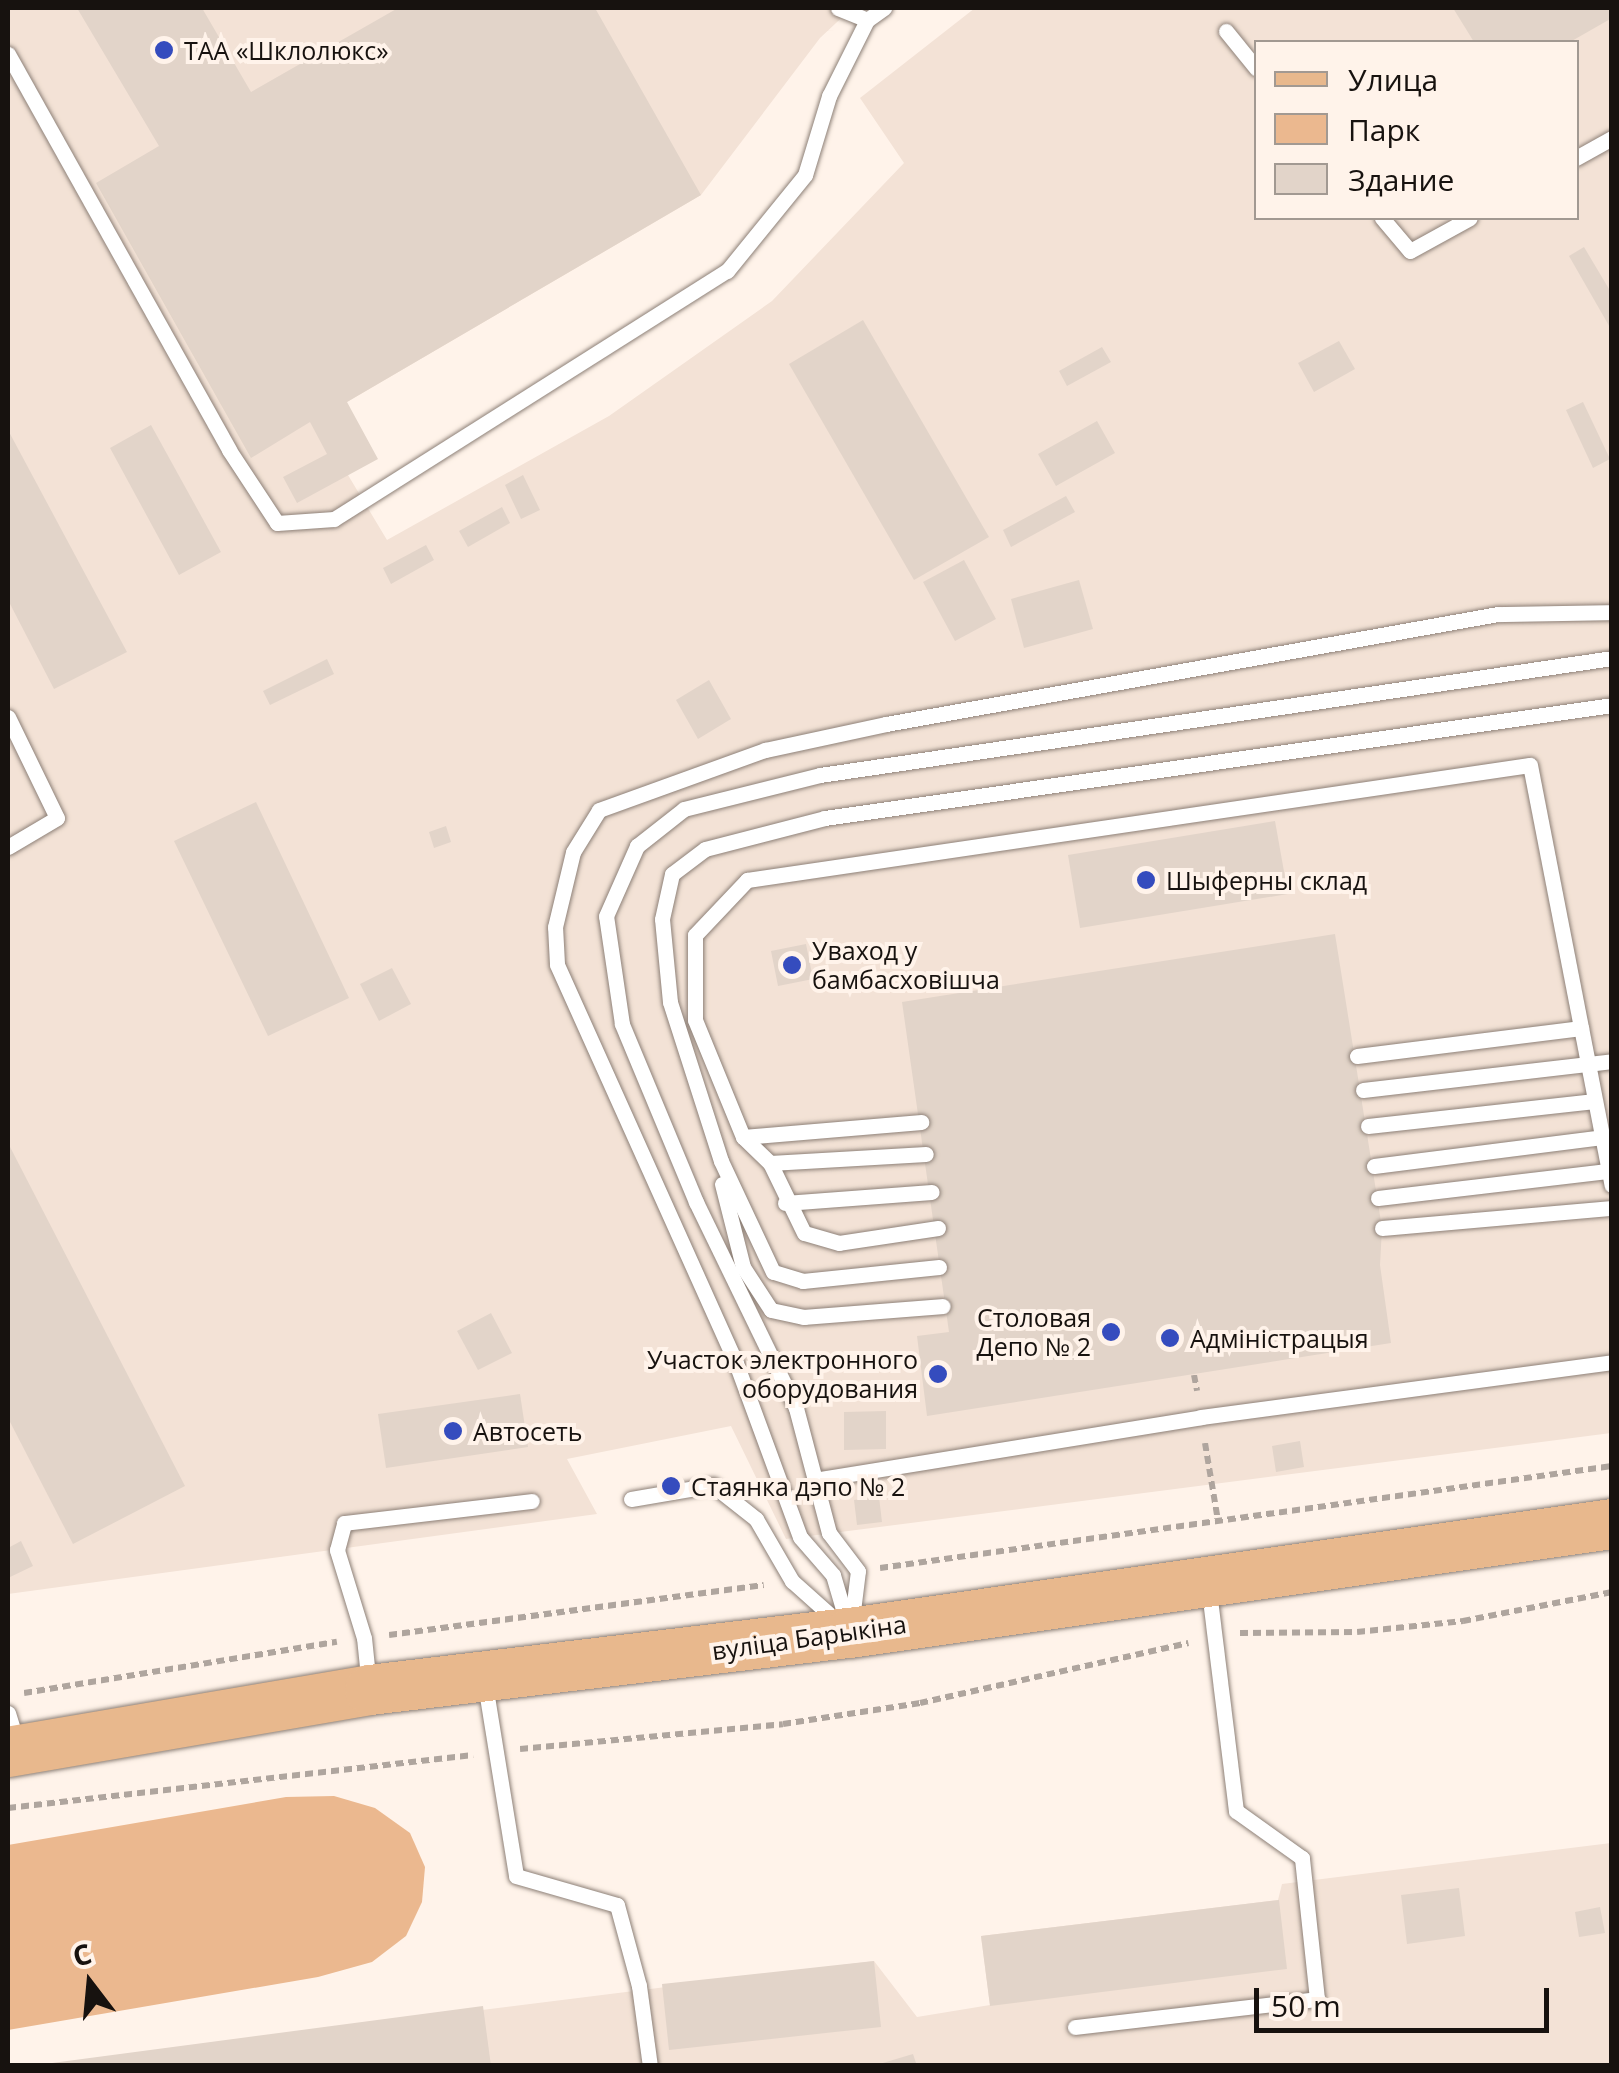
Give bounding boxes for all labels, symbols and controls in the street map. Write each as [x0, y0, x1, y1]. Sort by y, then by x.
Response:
place label: ТАА «Шклолюкс» [184, 35, 389, 65]
marker: ТАА «Шклолюкс» [153, 39, 175, 61]
legend [1254, 40, 1579, 220]
text: Улица [1348, 59, 1438, 100]
text: Парк [1348, 109, 1420, 150]
text: Здание [1348, 159, 1454, 200]
place label: Шыферны склад [1166, 865, 1367, 895]
marker: Шыферны склад [1135, 869, 1157, 891]
place label: Уваход у бамбасховішча [812, 936, 1000, 995]
marker: Уваход у бамбасховішча [781, 954, 803, 976]
place label: Столовая Депо № 2 [977, 1303, 1091, 1362]
marker: Столовая Депо № 2 [1100, 1321, 1122, 1343]
place label: Адміністрацыя [1190, 1323, 1369, 1353]
marker: Адміністрацыя [1159, 1327, 1181, 1349]
place label: Участок электронного оборудования [647, 1345, 918, 1404]
marker: Участок электронного оборудования [927, 1363, 949, 1385]
place label: Автосеть [473, 1416, 582, 1446]
marker: Автосеть [442, 1420, 464, 1442]
place label: Стаянка дэпо № 2 [691, 1471, 905, 1501]
marker: Стаянка дэпо № 2 [660, 1475, 682, 1497]
street label: вуліца Барыкіна [710, 1608, 908, 1666]
north arrow [40, 1933, 140, 2033]
text: С [68, 1933, 96, 1975]
scale bar [1259, 1968, 1554, 2030]
text: 50 m [1271, 1985, 1341, 2026]

